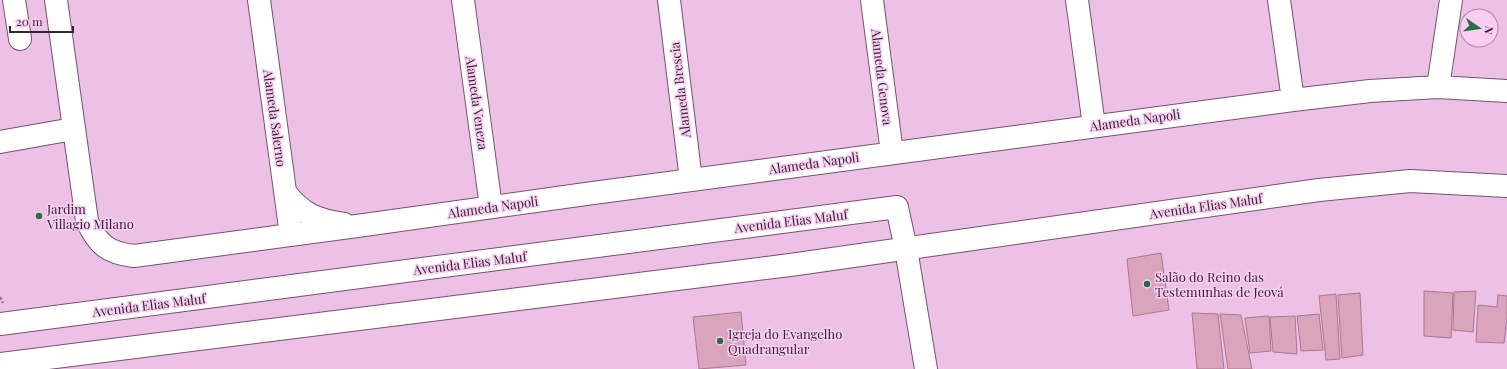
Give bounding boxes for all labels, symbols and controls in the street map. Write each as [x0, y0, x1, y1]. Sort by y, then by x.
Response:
scale bar [10, 8, 73, 34]
north arrow [1459, 8, 1499, 48]
text: 20 m [16, 13, 43, 29]
text: N [1481, 25, 1497, 36]
street label: Alameda Genova [868, 27, 897, 127]
street label: Alameda Brescia [665, 41, 694, 140]
street label: Alameda Veneza [462, 54, 493, 151]
street label: Alameda Salerno [260, 67, 291, 168]
street label: Alameda Napoli [1088, 105, 1181, 134]
street label: Alameda Napoli [767, 148, 860, 177]
street label: Avenida Elias Maluf [1147, 189, 1265, 222]
street label: Alameda Napoli [446, 192, 539, 221]
place label: Jardim Villagio Milano [46, 200, 134, 232]
street label: Avenida Elias Maluf [732, 205, 850, 236]
marker: Jardim Villagio Milano [34, 211, 44, 221]
street label: Avenida Elias Maluf [411, 247, 529, 278]
place label: Salão do Reino das Testemunhas de Jeová [1155, 268, 1284, 300]
marker: Salão do Reino das Testemunhas de Jeová [1142, 279, 1152, 289]
street label: Avenida Elias Maluf [90, 289, 208, 320]
place label: Igreja do Evangelho Quadrangular [728, 325, 842, 357]
marker: Igreja do Evangelho Quadrangular [715, 336, 725, 346]

